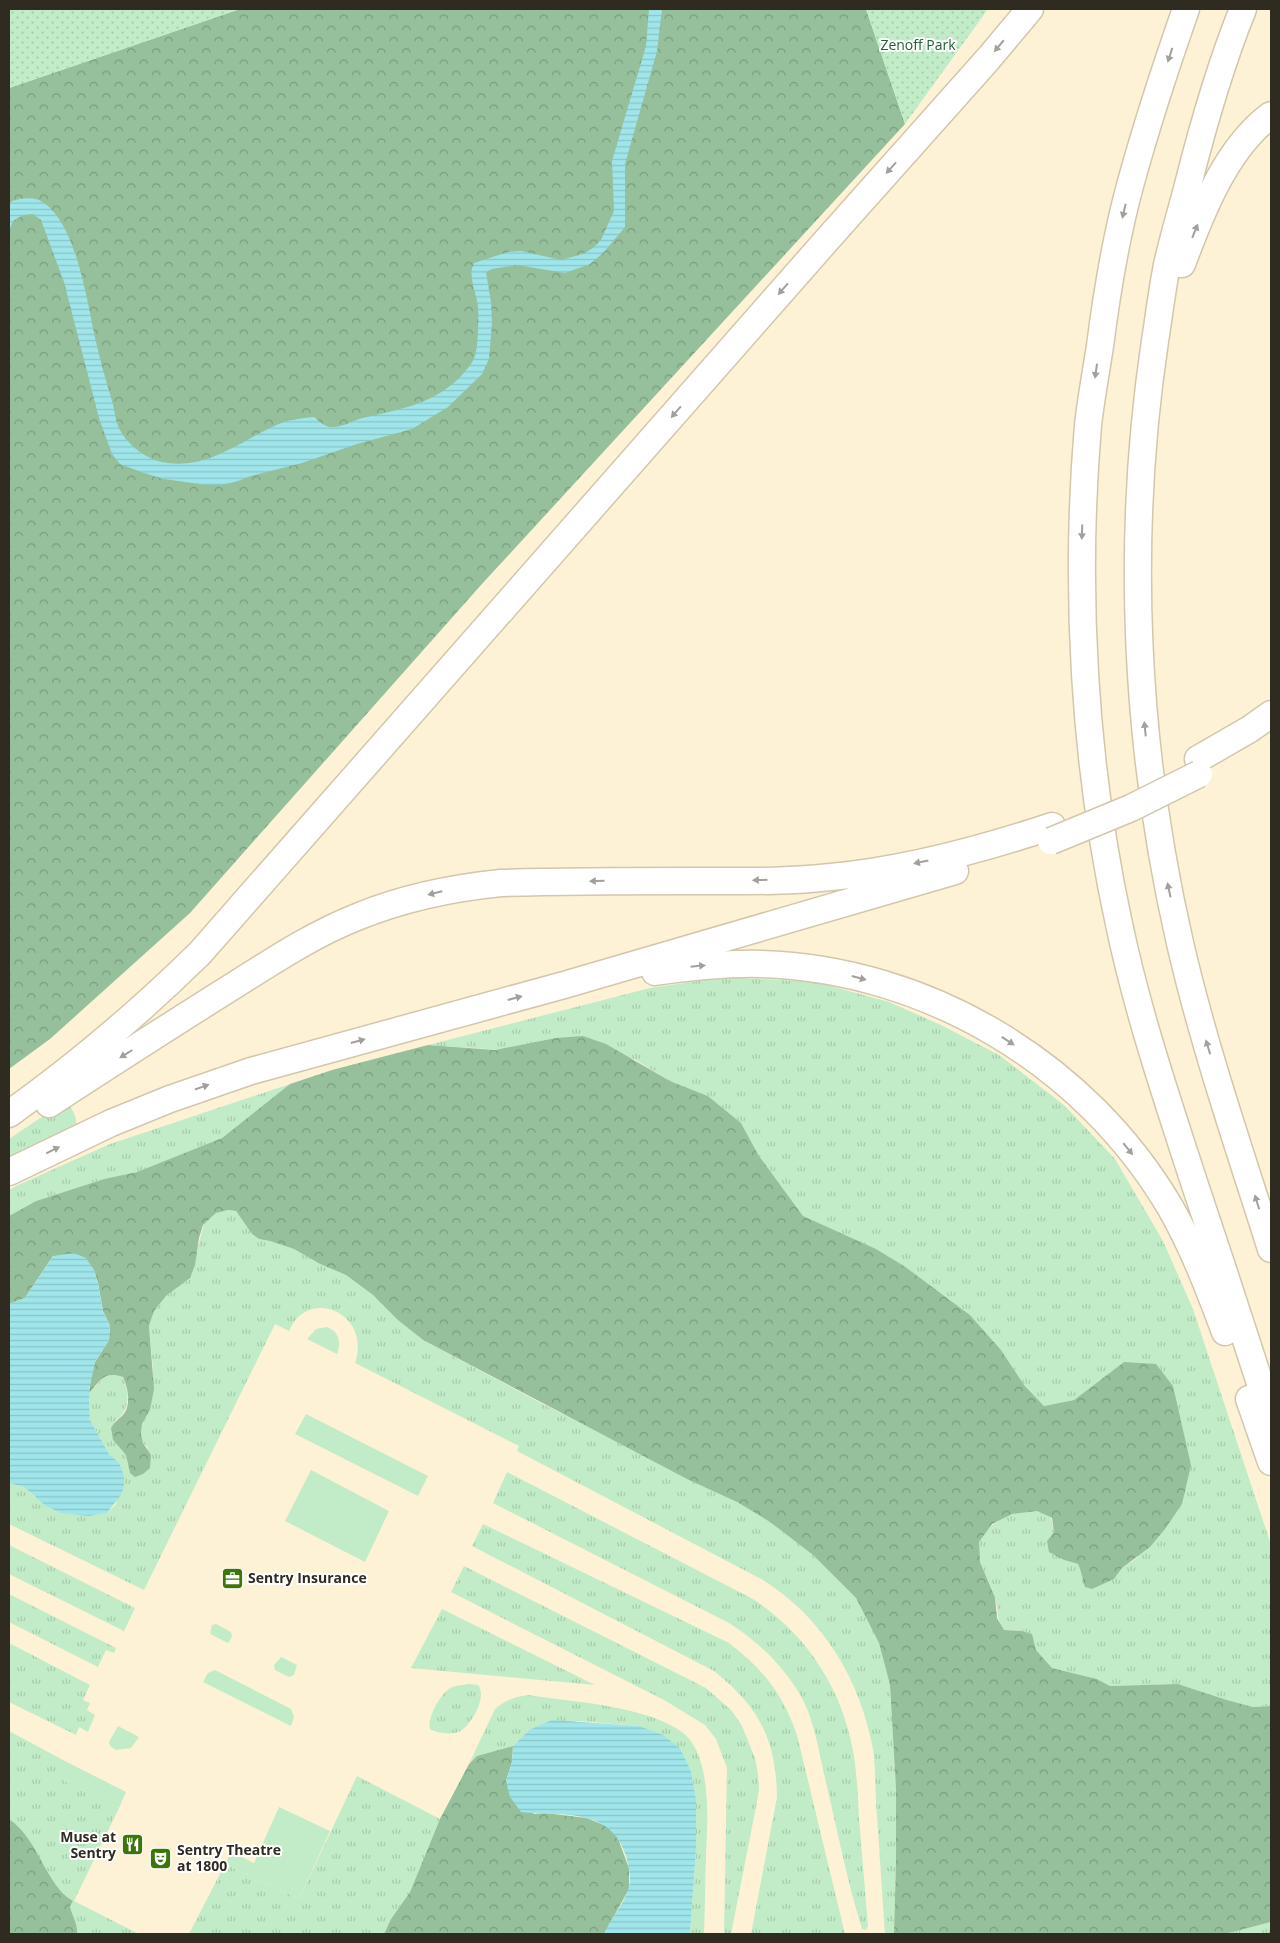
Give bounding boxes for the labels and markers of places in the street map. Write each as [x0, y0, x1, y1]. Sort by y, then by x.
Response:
office icon: Sentry Insurance [220, 1566, 244, 1590]
place label: Sentry Insurance [248, 1568, 367, 1587]
place label: Muse at Sentry [60, 1827, 116, 1862]
restaurant icon: Muse at Sentry [120, 1833, 144, 1857]
place label: Sentry Theatre at 1800 [177, 1840, 281, 1875]
theatre icon: Sentry Theatre at 1800 [149, 1846, 173, 1870]

